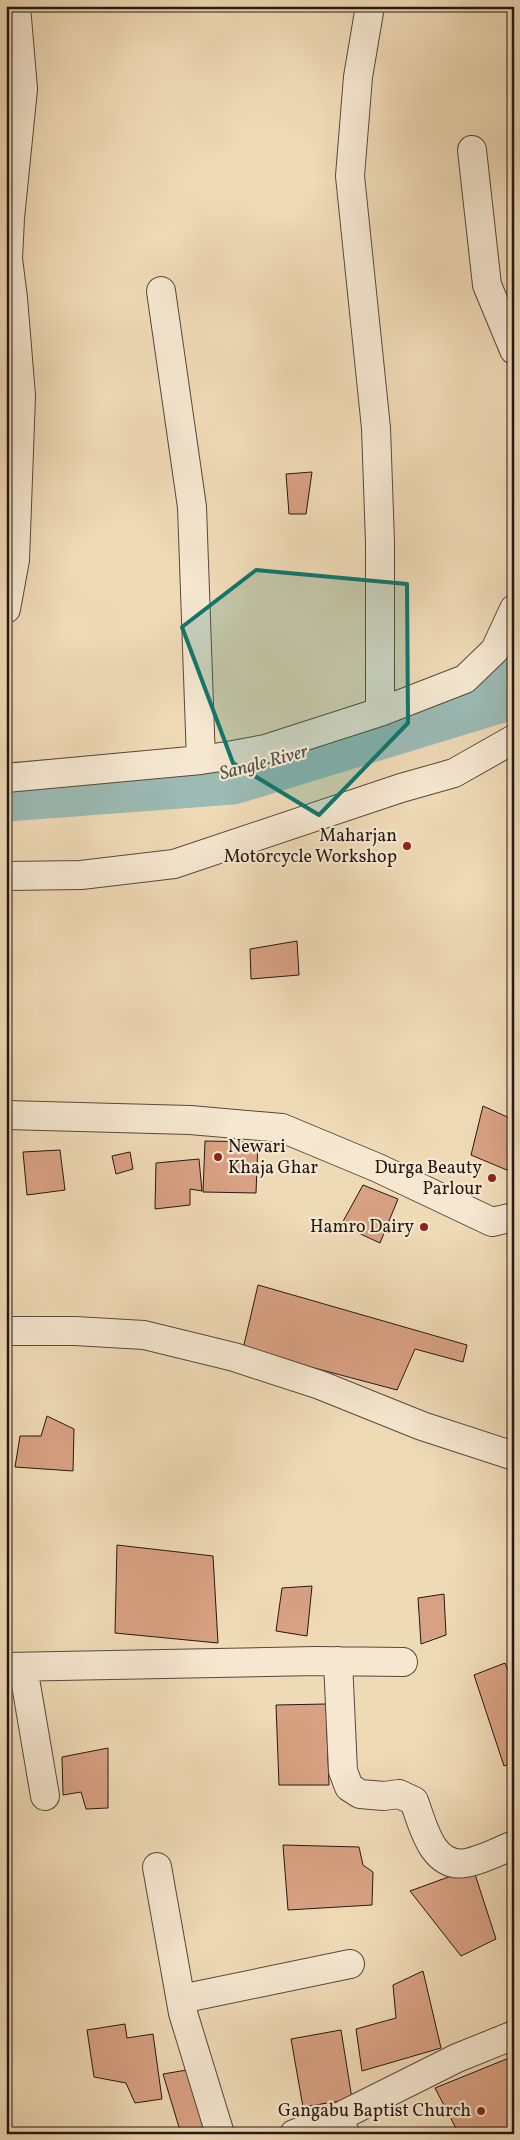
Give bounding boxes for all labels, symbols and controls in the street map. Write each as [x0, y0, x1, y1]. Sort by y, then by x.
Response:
water label: Sangle River [217, 739, 312, 787]
place label: Maharjan Motorcycle Workshop [224, 824, 397, 870]
marker: Maharjan Motorcycle Workshop [401, 840, 413, 852]
place label: Newari Khaja Ghar [228, 1135, 318, 1181]
marker: Newari Khaja Ghar [212, 1151, 224, 1163]
place label: Durga Beauty Parlour [374, 1156, 482, 1202]
marker: Durga Beauty Parlour [486, 1172, 498, 1184]
place label: Hamro Dairy [310, 1215, 414, 1240]
marker: Hamro Dairy [418, 1221, 430, 1233]
place label: Gangabu Baptist Church [278, 2099, 471, 2124]
marker: Gangabu Baptist Church [475, 2105, 487, 2117]

